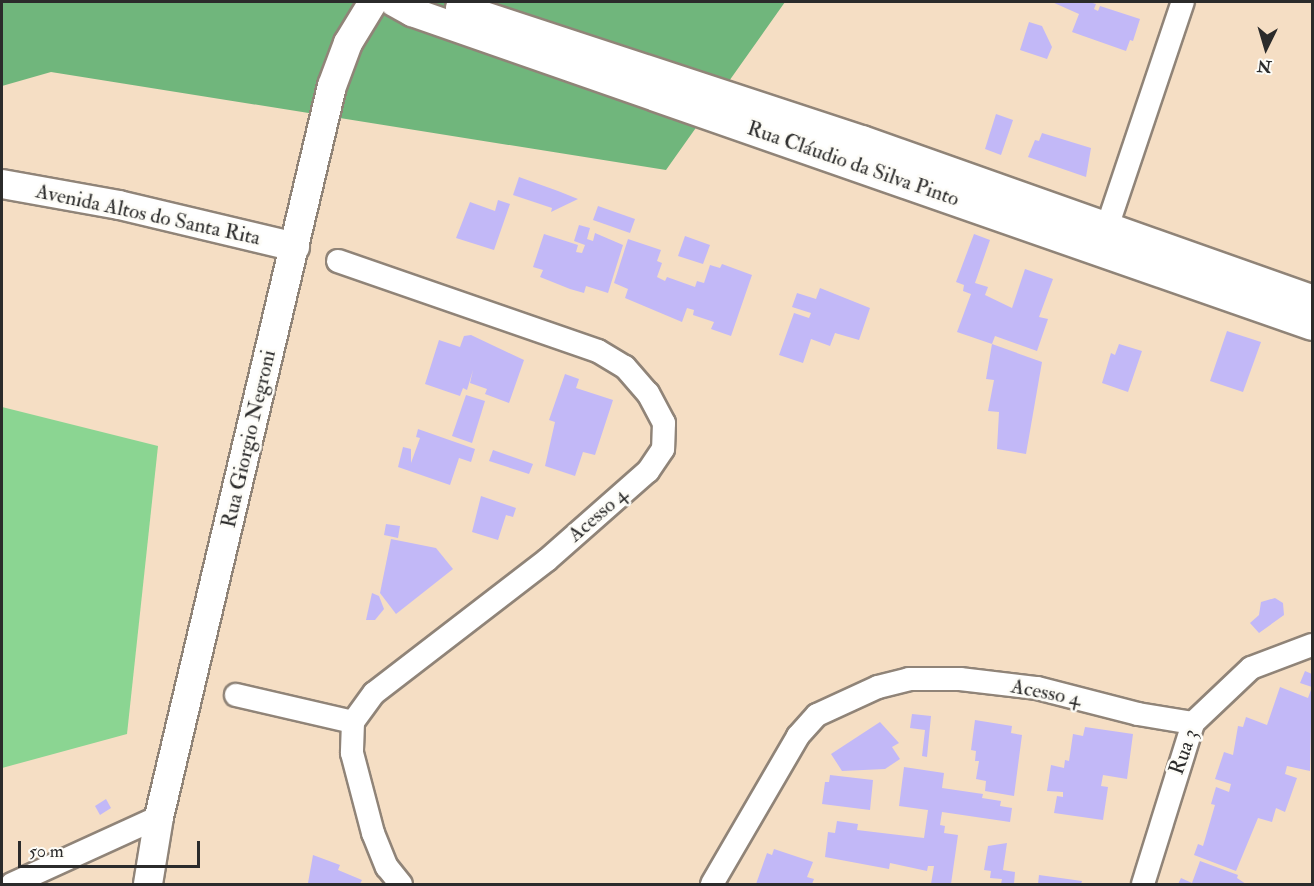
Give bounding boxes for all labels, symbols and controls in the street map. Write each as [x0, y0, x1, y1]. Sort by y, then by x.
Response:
north arrow [1236, 18, 1296, 78]
text: N [1256, 55, 1272, 77]
street label: Rua Cláudio da Silva Pinto [744, 116, 962, 212]
street label: Avenida Altos do Santa Rita [33, 179, 263, 251]
street label: Rua Giorgio Negroni [216, 348, 282, 530]
street label: Acesso 4 [563, 482, 633, 548]
street label: Acesso 4 [1009, 674, 1083, 712]
street label: Rua 3 [1164, 726, 1204, 778]
scale bar [21, 829, 202, 867]
text: 50 m [29, 840, 64, 863]

